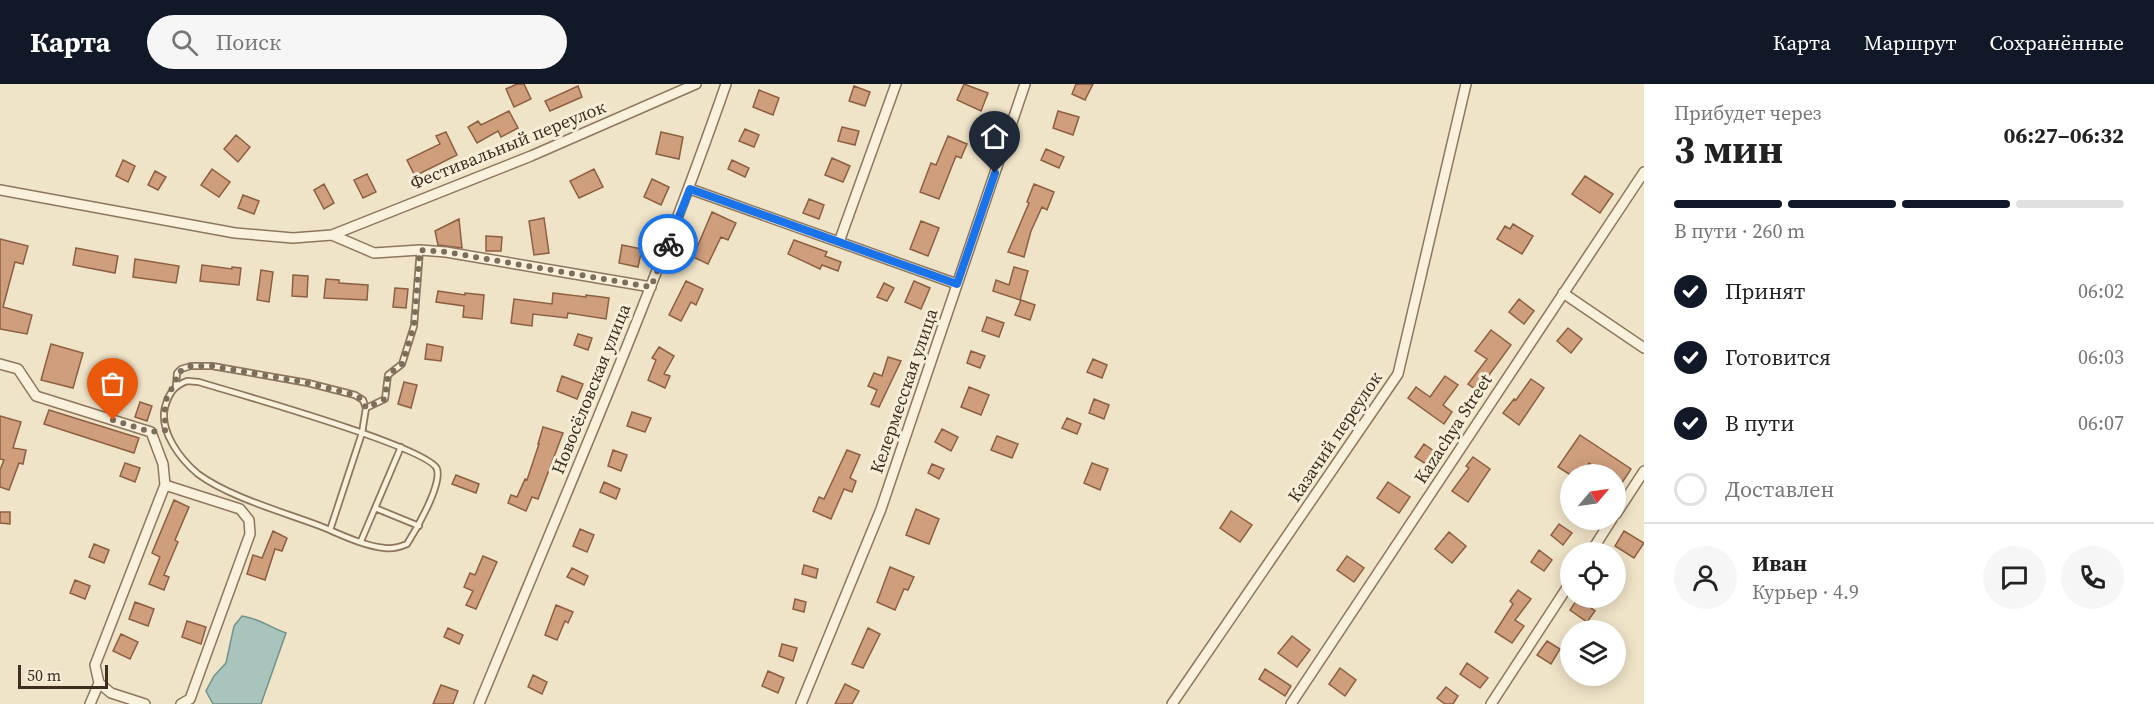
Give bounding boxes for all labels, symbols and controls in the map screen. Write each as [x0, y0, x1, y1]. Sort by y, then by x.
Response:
search box [147, 15, 567, 69]
text: Карта [30, 23, 111, 61]
icon: search [168, 26, 201, 59]
text: Поиск [216, 27, 281, 57]
text: Карта [1773, 28, 1831, 57]
text: Маршрут [1864, 28, 1957, 57]
text: Сохранённые [1990, 28, 2124, 57]
street label: Фестивальный переулок [406, 94, 609, 195]
text: Прибудет через [1674, 99, 1821, 127]
pin [969, 111, 1020, 173]
icon: home [978, 120, 1011, 153]
text: 06:27–06:32 [2004, 120, 2124, 150]
text: 3 мин [1674, 123, 1783, 176]
courier [638, 214, 698, 274]
text: В пути · 260 m [1674, 217, 1805, 245]
icon: bike [652, 228, 685, 261]
icon: check [1674, 275, 1707, 308]
text: Принят [1725, 276, 1805, 306]
text: 06:02 [2078, 277, 2124, 305]
street label: Новосёловская улица [545, 299, 637, 478]
street label: Келермесская улица [864, 304, 944, 477]
icon: check [1674, 341, 1707, 374]
text: Готовится [1725, 342, 1831, 372]
text: 06:03 [2078, 343, 2124, 371]
pin [87, 358, 138, 420]
street label: Казачий переулок [1282, 366, 1388, 507]
icon: bag [96, 367, 129, 400]
street label: Kazachya Street [1408, 369, 1497, 488]
icon: check [1674, 407, 1707, 440]
text: В пути [1725, 408, 1794, 438]
text: 06:07 [2078, 409, 2124, 437]
north arrow [1560, 464, 1626, 530]
map controls [1560, 464, 1626, 686]
text: Доставлен [1725, 474, 1835, 504]
button: locate [1560, 542, 1626, 608]
button: person [1674, 546, 1737, 609]
button: chat [1983, 546, 2046, 609]
button: phone [2061, 546, 2124, 609]
text: Иван [1752, 548, 1807, 578]
text: Курьер · 4.9 [1752, 578, 1859, 606]
button: layers [1560, 620, 1626, 686]
scale bar [18, 662, 108, 690]
text: 50 m [27, 664, 61, 686]

